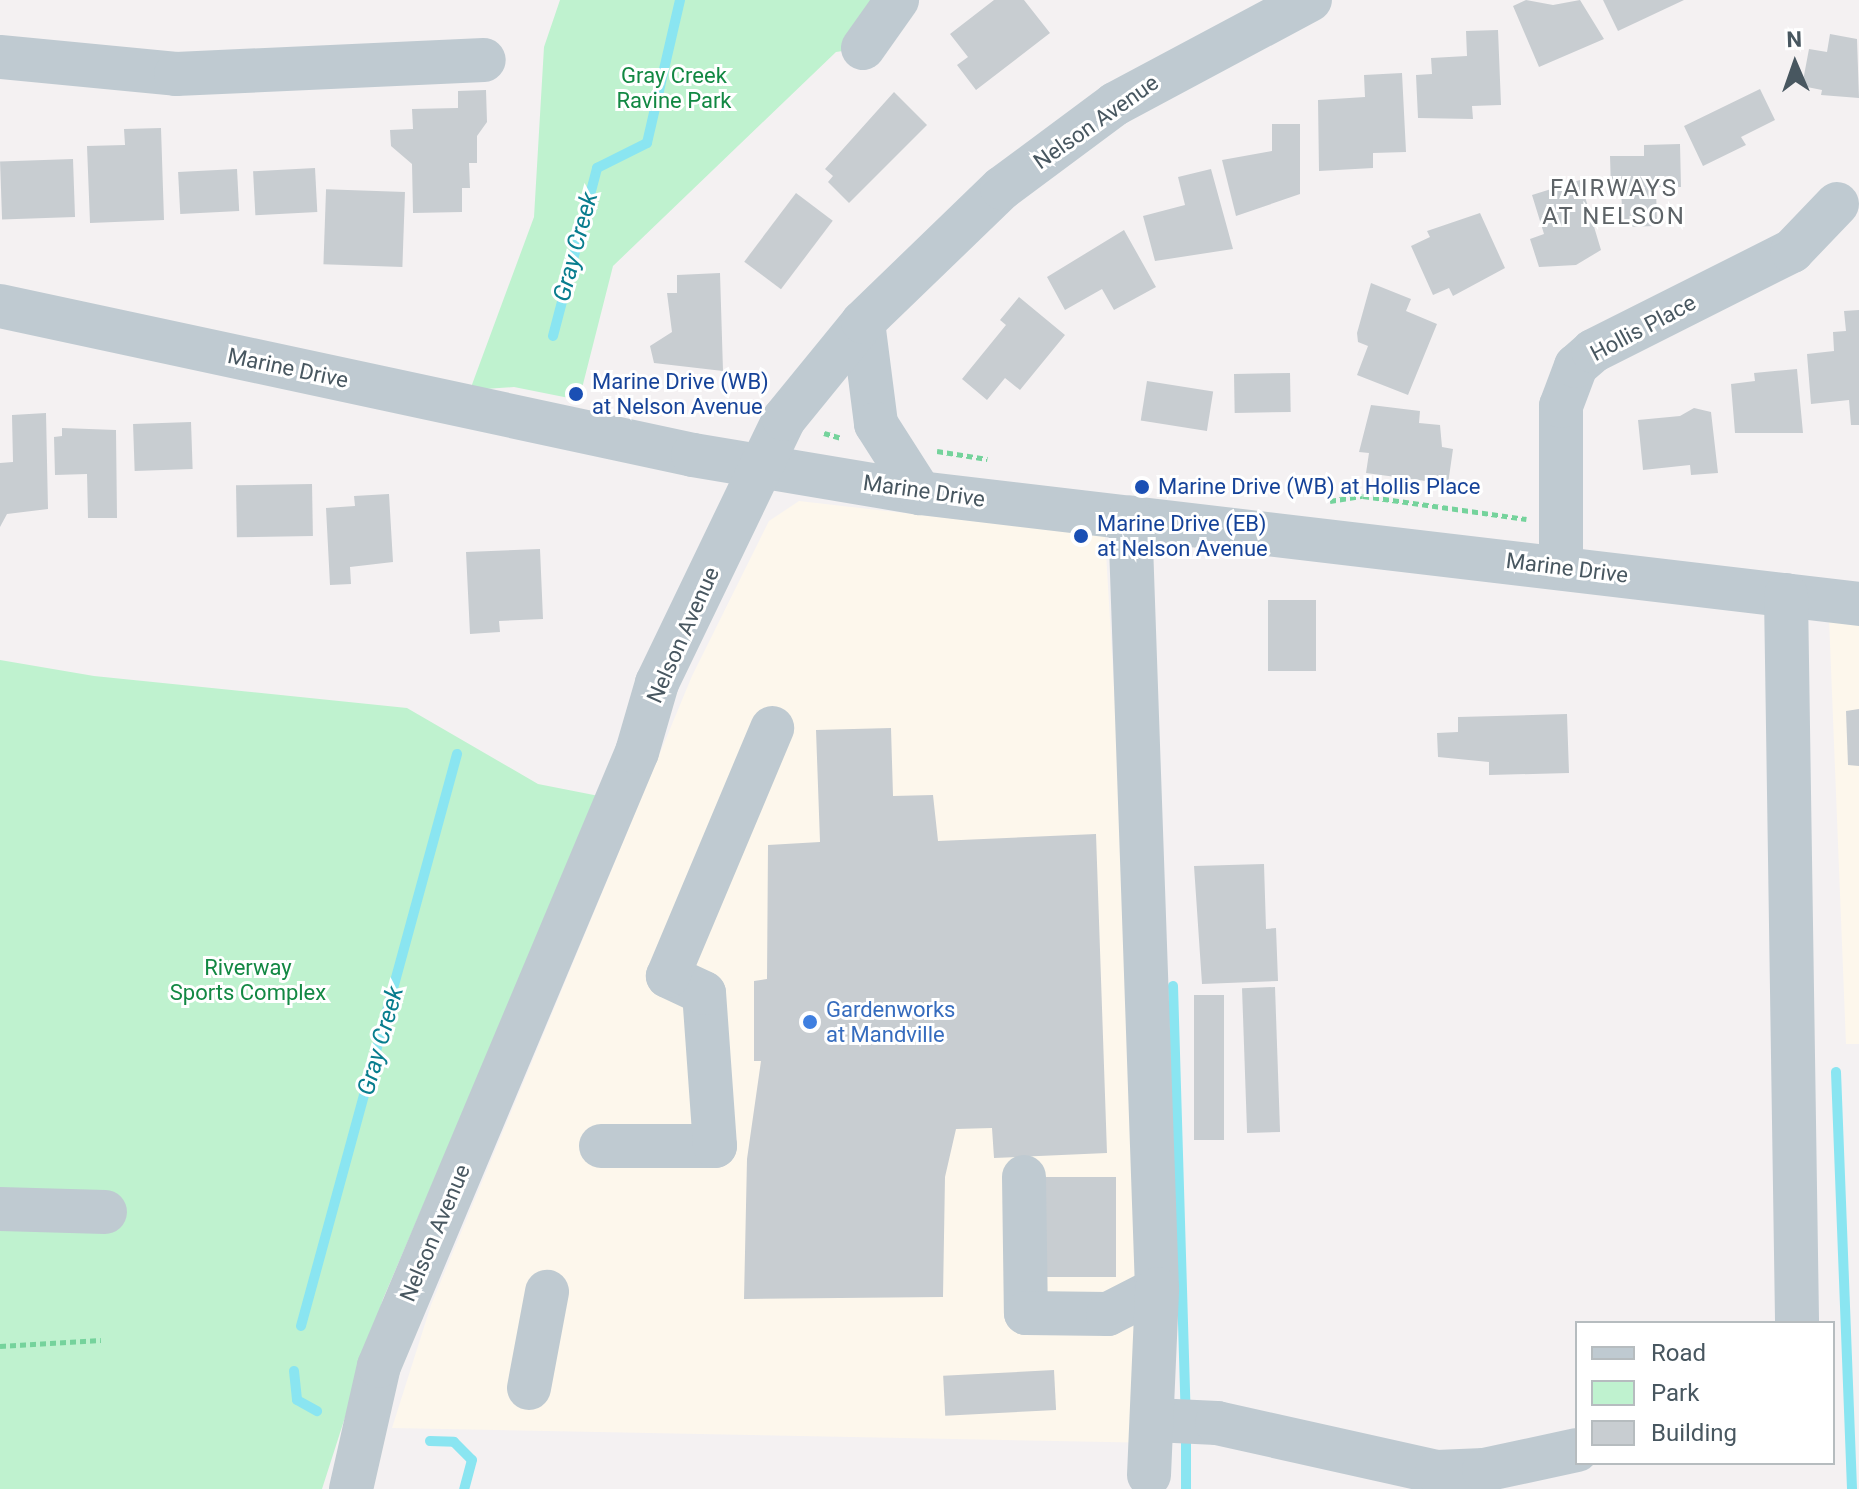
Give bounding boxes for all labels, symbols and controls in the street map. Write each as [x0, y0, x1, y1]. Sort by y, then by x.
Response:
north arrow [1755, 24, 1835, 104]
text: N [1786, 27, 1802, 52]
park label: Gray Creek Ravine Park [617, 62, 731, 114]
street label: Nelson Avenue [1029, 69, 1163, 175]
district label: FAIRWAYS AT NELSON [1542, 175, 1686, 231]
water label: Gray Creek [548, 189, 604, 305]
street label: Hollis Place [1586, 289, 1700, 367]
street label: Marine Drive [225, 342, 351, 394]
place label: Marine Drive (WB) at Nelson Avenue [592, 368, 769, 420]
marker: Marine Drive (WB) at Nelson Avenue [567, 385, 585, 403]
street label: Marine Drive [861, 469, 987, 513]
place label: Marine Drive (WB) at Hollis Place [1158, 474, 1480, 500]
marker: Marine Drive (WB) at Hollis Place [1133, 478, 1151, 496]
place label: Marine Drive (EB) at Nelson Avenue [1097, 510, 1268, 562]
marker: Marine Drive (EB) at Nelson Avenue [1072, 527, 1090, 545]
street label: Marine Drive [1505, 547, 1629, 589]
street label: Nelson Avenue [641, 563, 725, 707]
park label: Riverway Sports Complex [170, 954, 326, 1006]
water label: Gray Creek [352, 983, 410, 1099]
place label: Gardenworks at Mandville [826, 996, 955, 1048]
marker: Gardenworks at Mandville [801, 1013, 819, 1031]
street label: Nelson Avenue [394, 1161, 476, 1305]
legend [1575, 1321, 1835, 1465]
text: Road [1651, 1339, 1706, 1367]
text: Park [1651, 1379, 1699, 1407]
text: Building [1651, 1419, 1737, 1447]

